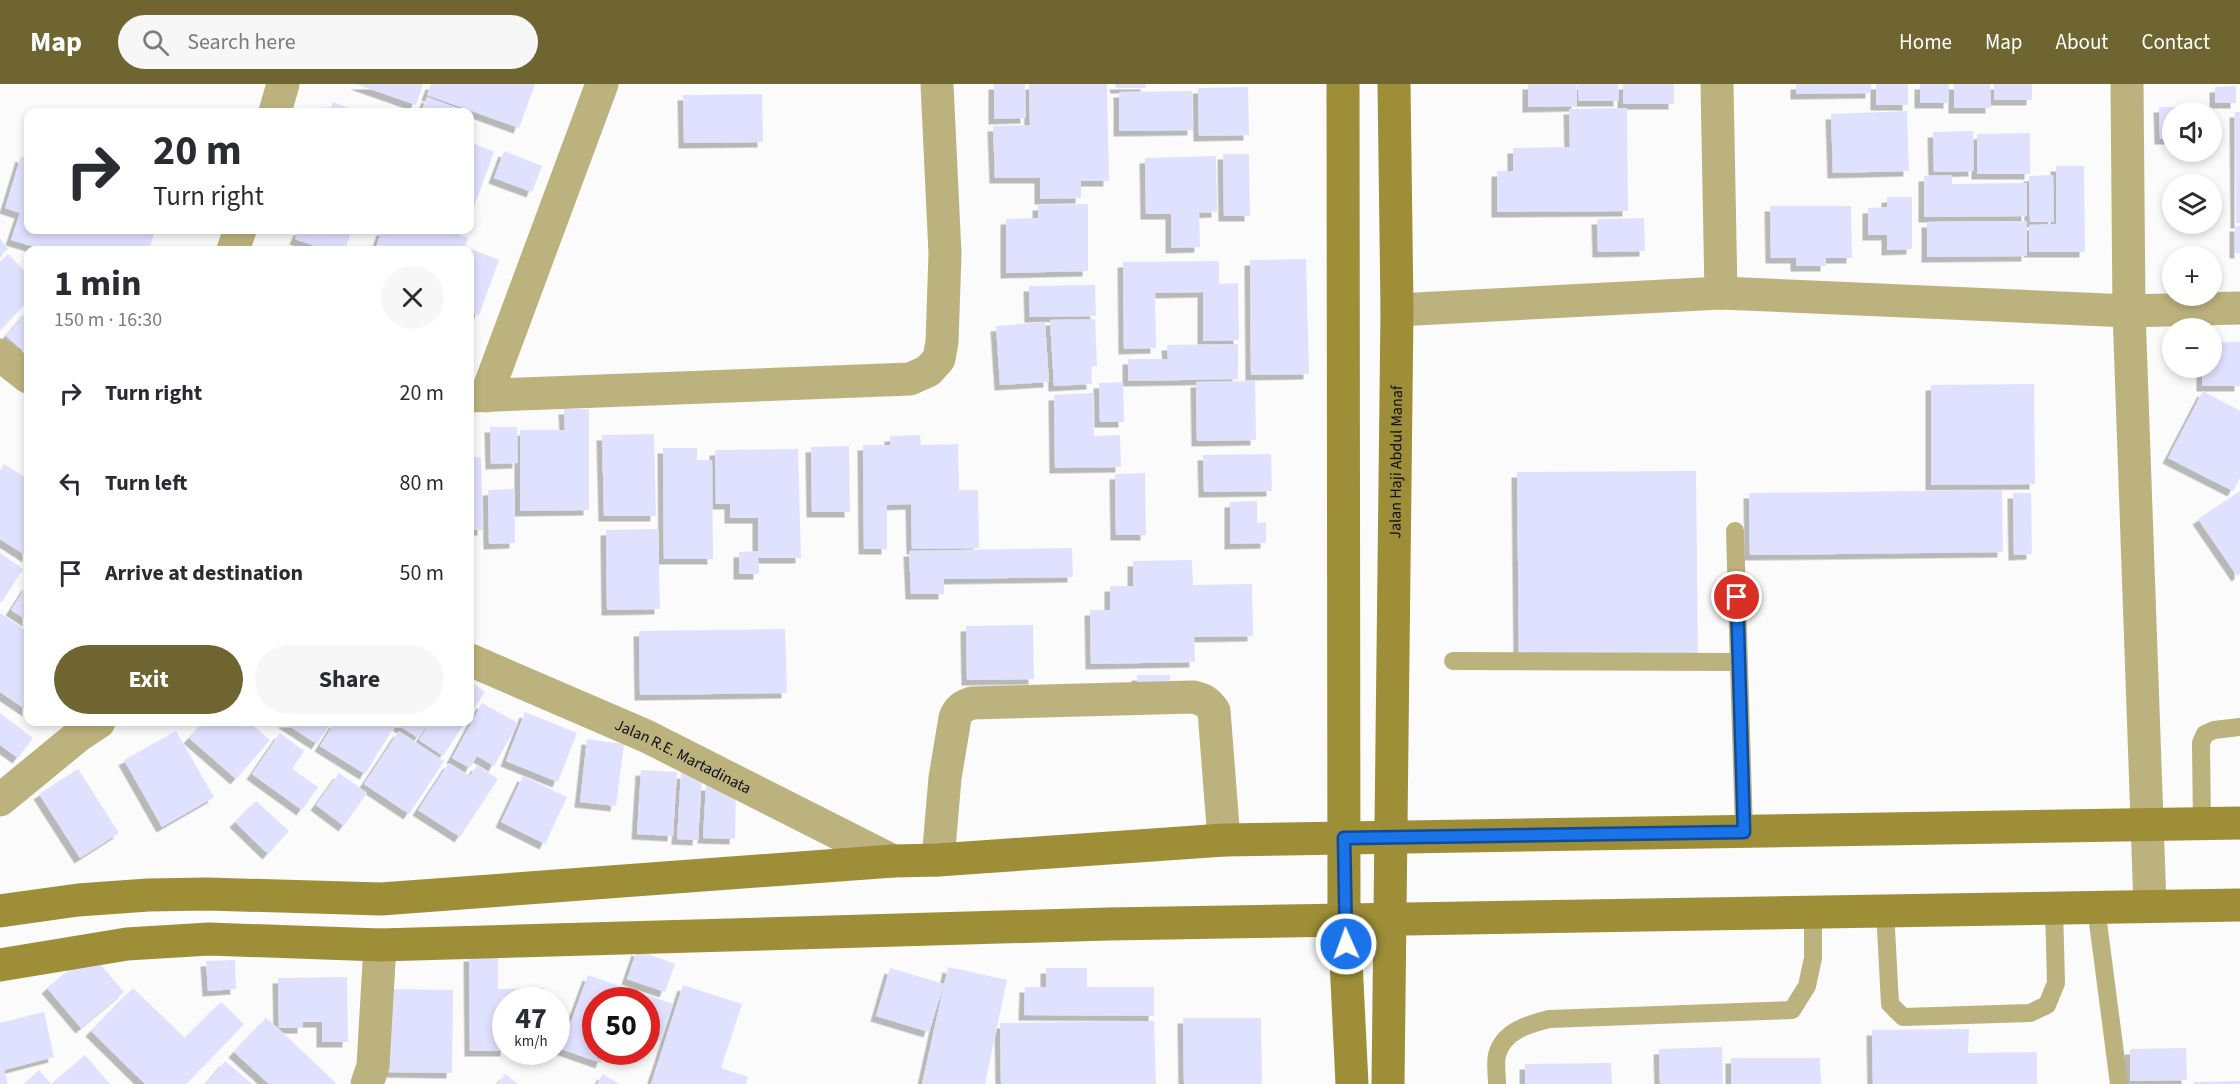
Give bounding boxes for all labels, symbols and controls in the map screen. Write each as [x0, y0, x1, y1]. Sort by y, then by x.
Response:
search box [118, 15, 538, 69]
text: Map [30, 22, 82, 62]
icon: search [139, 26, 172, 59]
text: Search here [187, 26, 296, 58]
text: Home [1899, 27, 1952, 57]
text: Map [1985, 27, 2023, 57]
text: About [2056, 27, 2108, 57]
text: Contact [2141, 27, 2210, 57]
map controls [2162, 102, 2222, 378]
button: sound [2162, 102, 2222, 162]
text: 20 m [153, 121, 242, 181]
icon: right [54, 132, 132, 210]
button: layers [2162, 174, 2222, 234]
text: Turn right [153, 177, 264, 216]
button: + [2162, 246, 2222, 306]
text: 1 min [54, 258, 142, 309]
button: close [381, 266, 444, 329]
text: 150 m · 16:30 [54, 306, 162, 334]
button: − [2162, 318, 2222, 378]
icon: right [54, 377, 87, 410]
text: Turn right [105, 377, 202, 409]
text: 20 m [399, 377, 444, 409]
street label: Jalan Haji Abdul Manaf [1384, 384, 1408, 539]
icon: left [54, 467, 87, 500]
text: Turn left [105, 467, 187, 499]
text: 80 m [399, 467, 444, 499]
icon: arrive [54, 557, 87, 590]
text: Arrive at destination [105, 557, 303, 589]
text: 50 m [399, 557, 444, 589]
pin [1711, 571, 1762, 622]
icon: arrive [1720, 580, 1753, 613]
button: Exit [54, 645, 243, 714]
button: Share [255, 645, 444, 714]
street label: Jalan R.E. Martadinata [611, 714, 755, 800]
position arrow [1314, 912, 1378, 976]
speed limit sign: 50 [582, 987, 660, 1065]
text: 47 [515, 997, 547, 1040]
text: km/h [514, 1031, 548, 1052]

